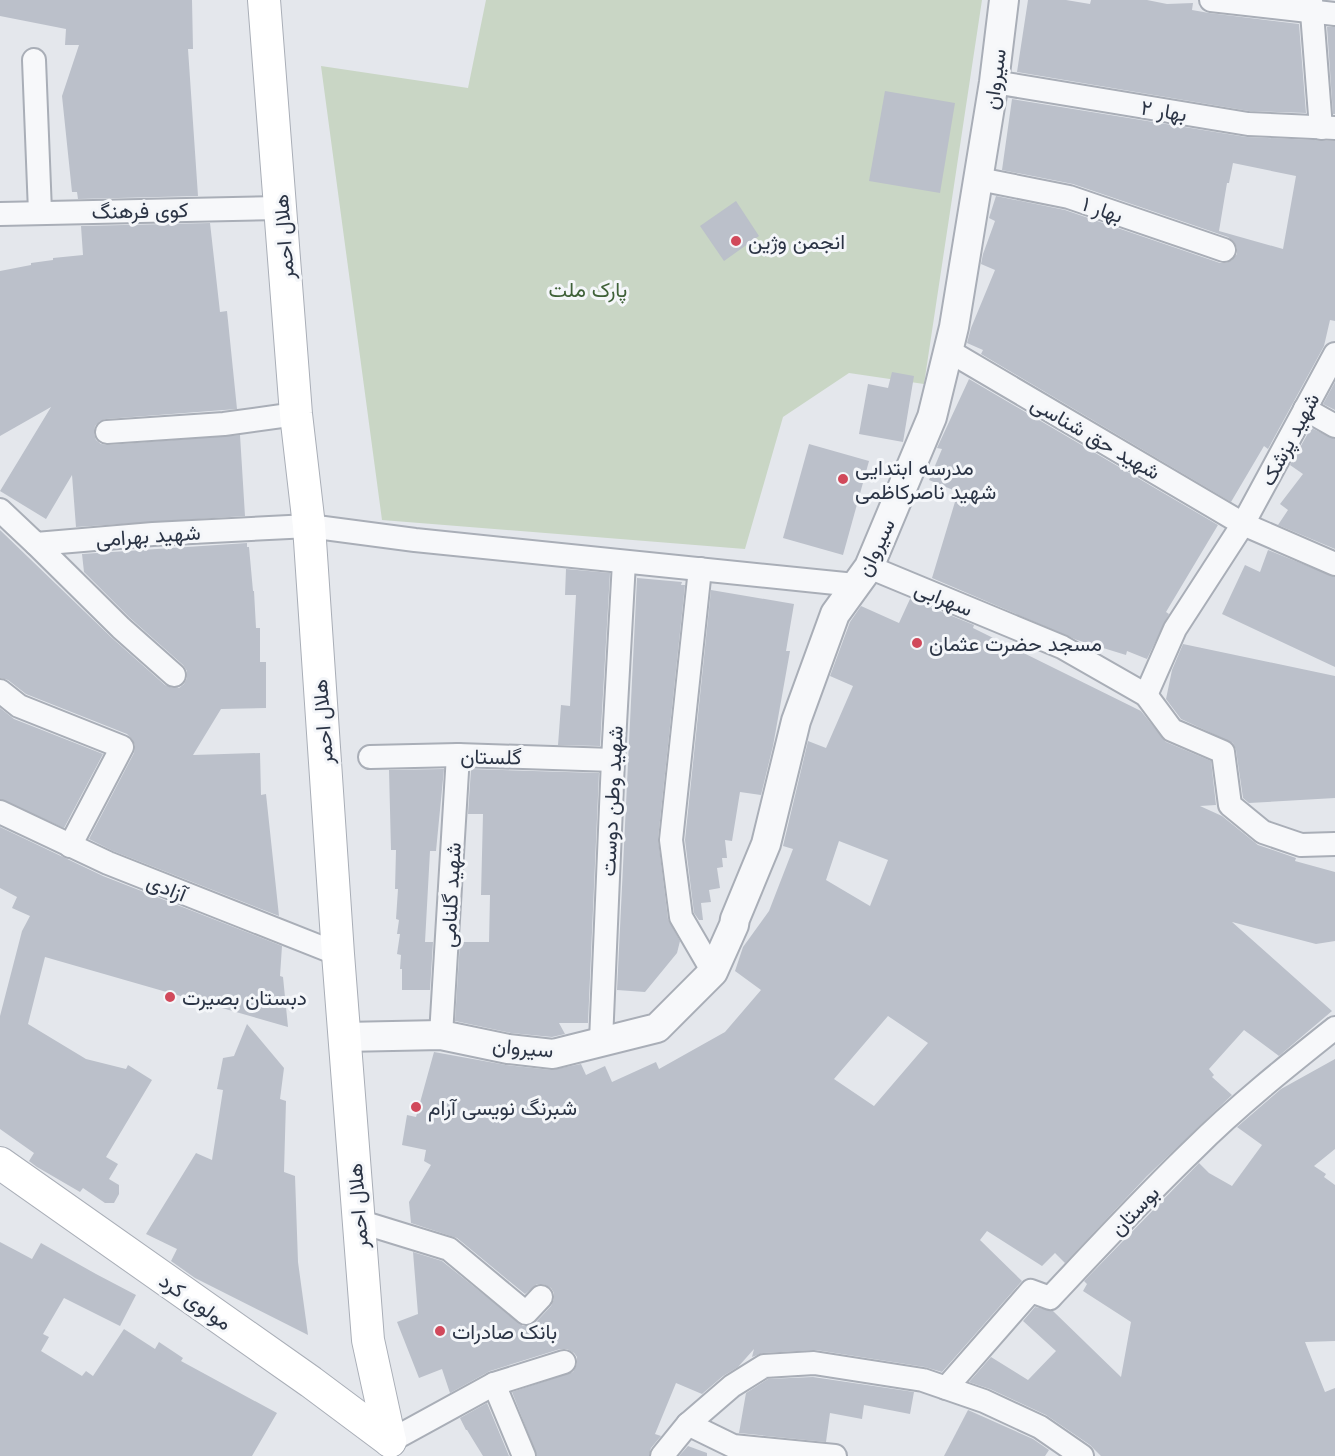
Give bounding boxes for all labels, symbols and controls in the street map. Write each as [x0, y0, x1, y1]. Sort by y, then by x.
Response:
street label: سیروان [977, 47, 1012, 111]
street label: بهار ۲ [1139, 94, 1189, 127]
street label: بهار ۱ [1079, 190, 1127, 229]
street label: هلال احمر [267, 193, 300, 282]
street label: کوی فرهنگ [91, 196, 189, 225]
place label: انجمن وژین [748, 228, 845, 255]
marker: انجمن وژین [729, 234, 743, 248]
park label: پارک ملت [549, 276, 627, 304]
street label: شهید پزشک [1254, 388, 1326, 491]
street label: شهید حق شناسی [1026, 389, 1165, 485]
place label: مدرسه ابتدایی شهید ناصرکاظمی [855, 454, 996, 505]
marker: مدرسه ابتدایی شهید ناصرکاظمی [836, 472, 850, 486]
street label: سیروان [850, 514, 901, 581]
street label: شهید بهرامی [95, 518, 201, 553]
street label: سهرابی [911, 575, 977, 622]
place label: مسجد حضرت عثمان [929, 630, 1102, 657]
marker: مسجد حضرت عثمان [910, 636, 924, 650]
street label: هلال احمر [306, 678, 339, 767]
street label: شهید وطن دوست [594, 725, 629, 877]
street label: گلستان [460, 742, 522, 770]
street label: شهید گلنامی [434, 842, 467, 948]
street label: آزادی [143, 867, 193, 908]
place label: دبستان بصیرت [182, 984, 307, 1011]
marker: دبستان بصیرت [163, 990, 177, 1004]
street label: سیروان [491, 1031, 555, 1064]
place label: شبرنگ نویسی آرام [428, 1094, 577, 1122]
marker: شبرنگ نویسی آرام [409, 1100, 423, 1114]
street label: هلال احمر [341, 1162, 374, 1251]
street label: بوستان [1104, 1179, 1165, 1241]
street label: مولوی کرد [154, 1267, 237, 1336]
place label: بانک صادرات [452, 1318, 557, 1345]
marker: بانک صادرات [433, 1324, 447, 1338]

